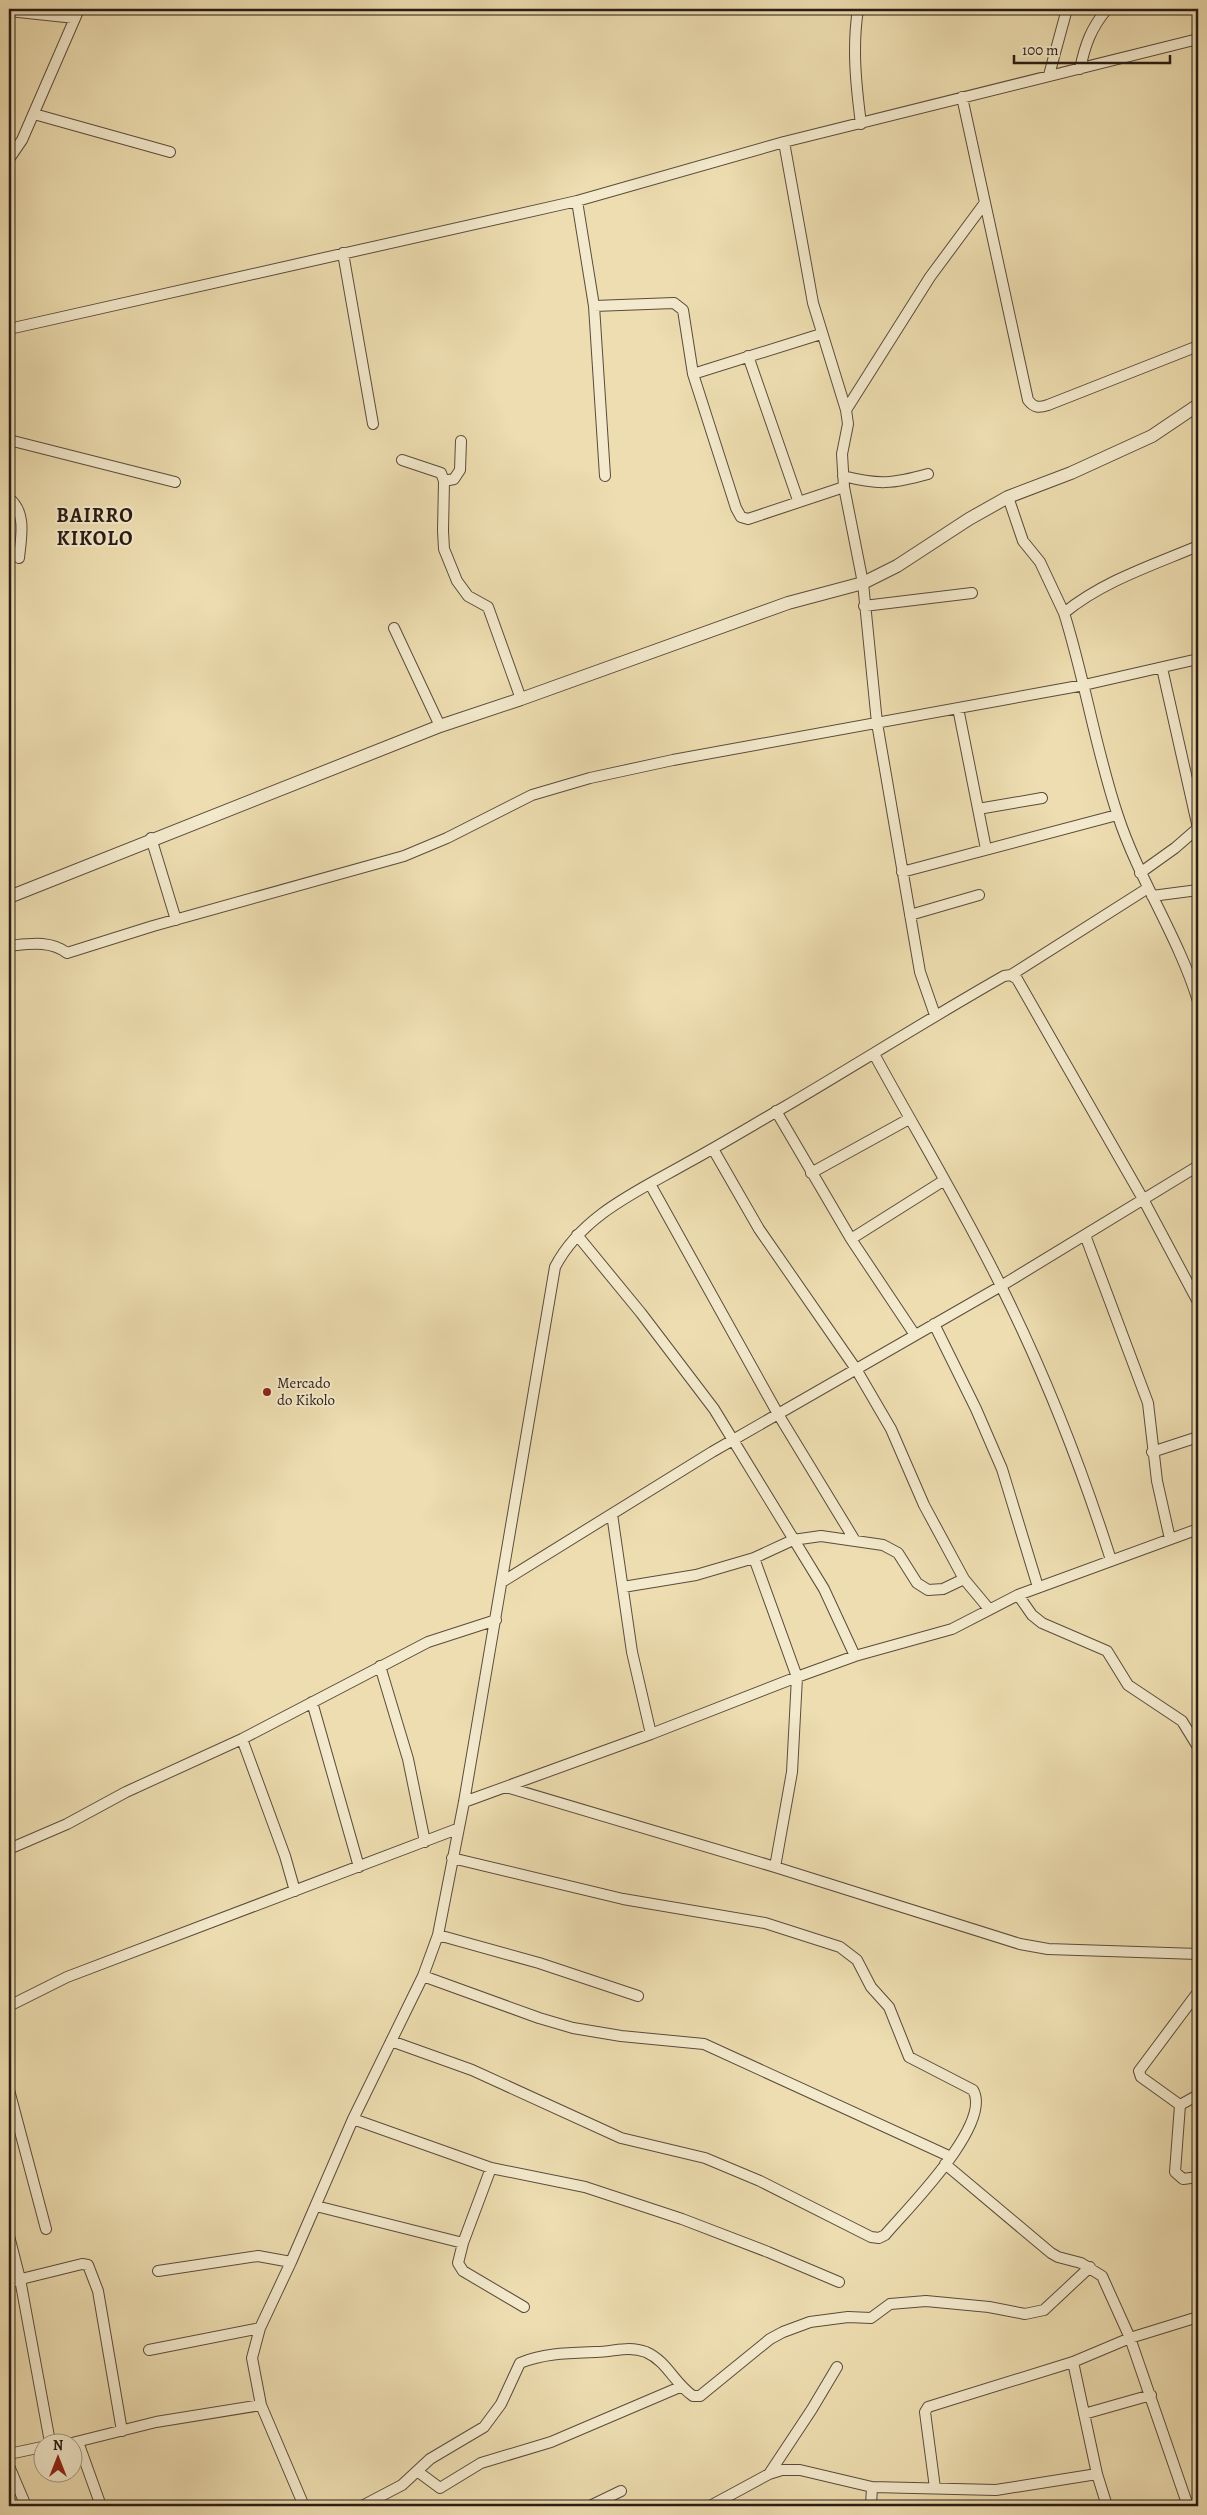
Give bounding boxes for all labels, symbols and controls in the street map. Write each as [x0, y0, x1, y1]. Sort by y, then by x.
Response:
scale bar [1014, 32, 1171, 64]
text: 100 m [1022, 40, 1059, 60]
district label: BAIRRO KIKOLO [56, 502, 134, 552]
place label: Mercado do Kikolo [277, 1373, 335, 1410]
marker: Mercado do Kikolo [261, 1386, 273, 1398]
north arrow [32, 2432, 82, 2482]
text: N [53, 2436, 63, 2455]

